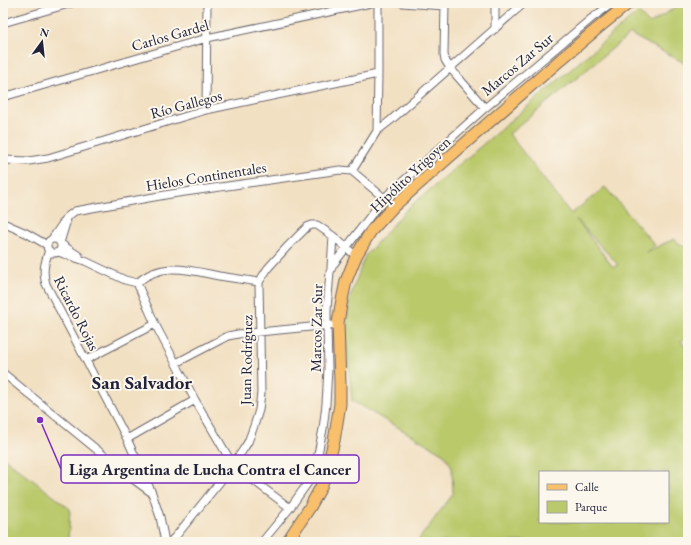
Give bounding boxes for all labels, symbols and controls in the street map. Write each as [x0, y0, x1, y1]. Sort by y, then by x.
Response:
street label: Carlos Gardel [129, 15, 211, 55]
north arrow [22, 22, 62, 62]
text: N [38, 24, 51, 40]
street label: Marcos Zar Sur [477, 28, 557, 100]
street label: Río Gallegos [148, 85, 224, 123]
street label: Hipólito Yrigoyen [366, 132, 454, 216]
street label: Hielos Continentales [144, 157, 268, 195]
street label: Ricardo Rojas [50, 272, 104, 354]
street label: Marcos Zar Sur [306, 284, 326, 372]
street label: Juan Rodríguez [236, 314, 256, 407]
district label: San Salvador [92, 370, 192, 395]
callout: Liga Argentina de Lucha Contra el Cancer [61, 455, 359, 483]
text: Liga Argentina de Lucha Contra el Cancer [69, 459, 351, 480]
legend [539, 471, 669, 523]
text: Calle [575, 479, 599, 495]
text: Parque [575, 499, 607, 515]

